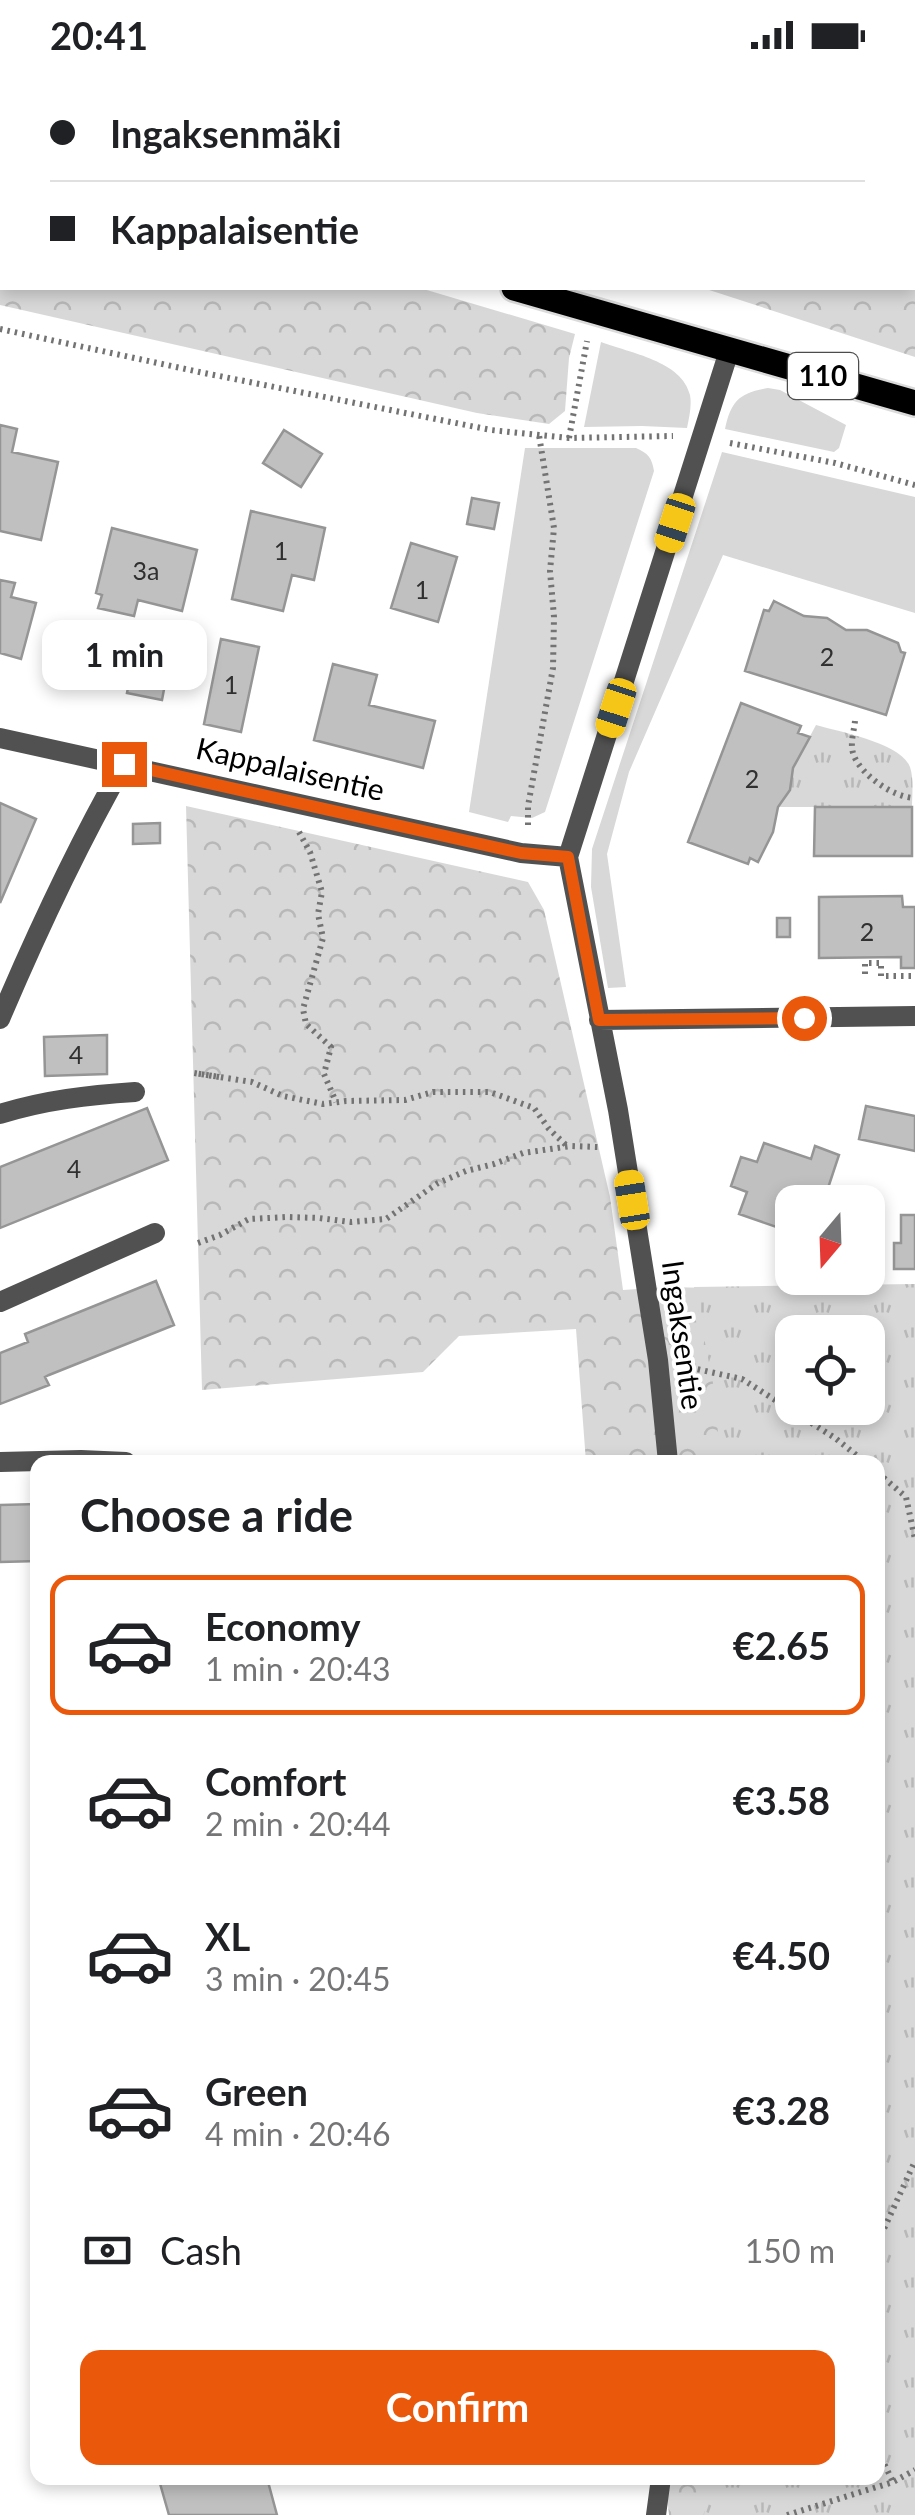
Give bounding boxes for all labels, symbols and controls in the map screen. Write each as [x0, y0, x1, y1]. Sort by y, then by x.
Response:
text: 20:41 [50, 12, 148, 58]
text: Ingaksenmäki [110, 110, 342, 156]
text: Kappalaisentie [110, 206, 359, 252]
road number: 110 [788, 353, 858, 399]
car [651, 490, 699, 556]
house number: 1 [274, 535, 288, 565]
house number: 3a [133, 555, 159, 585]
house number: 1 [415, 574, 429, 604]
callout: 1 min [42, 619, 206, 689]
text: 1 min [85, 635, 164, 674]
house number: 2 [820, 641, 834, 671]
house number: 1 [224, 669, 238, 699]
car [592, 675, 640, 741]
street label: Kappalaisentie [193, 729, 388, 807]
route end [102, 742, 147, 787]
house number: 2 [745, 763, 759, 793]
house number: 2 [860, 916, 874, 946]
route start [782, 996, 827, 1041]
house number: 4 [69, 1039, 83, 1069]
house number: 4 [67, 1153, 81, 1183]
car [612, 1168, 652, 1232]
north arrow [775, 1185, 885, 1295]
map controls [775, 1185, 885, 1425]
street label: Ingaksentie [656, 1258, 712, 1412]
button: locate [775, 1315, 885, 1425]
text: Choose a ride [80, 1488, 353, 1542]
icon: car [85, 1600, 175, 1690]
text: Economy [205, 1603, 360, 1649]
text: €2.65 [733, 1622, 830, 1668]
text: 1 min · 20:43 [205, 1649, 391, 1688]
icon: car [85, 1755, 175, 1845]
text: Comfort [205, 1758, 346, 1804]
text: €3.58 [733, 1777, 830, 1823]
text: 2 min · 20:44 [205, 1804, 391, 1843]
icon: car [85, 1910, 175, 2000]
text: XL [205, 1913, 250, 1959]
text: €4.50 [733, 1932, 830, 1978]
text: 3 min · 20:45 [205, 1959, 391, 1998]
icon: car [85, 2065, 175, 2155]
text: Green [205, 2068, 308, 2114]
text: €3.28 [733, 2087, 830, 2133]
text: 4 min · 20:46 [205, 2114, 391, 2153]
icon: cash [80, 2223, 135, 2278]
text: Cash [160, 2227, 242, 2273]
text: 150 m [745, 2231, 835, 2270]
button: Confirm [80, 2350, 835, 2465]

